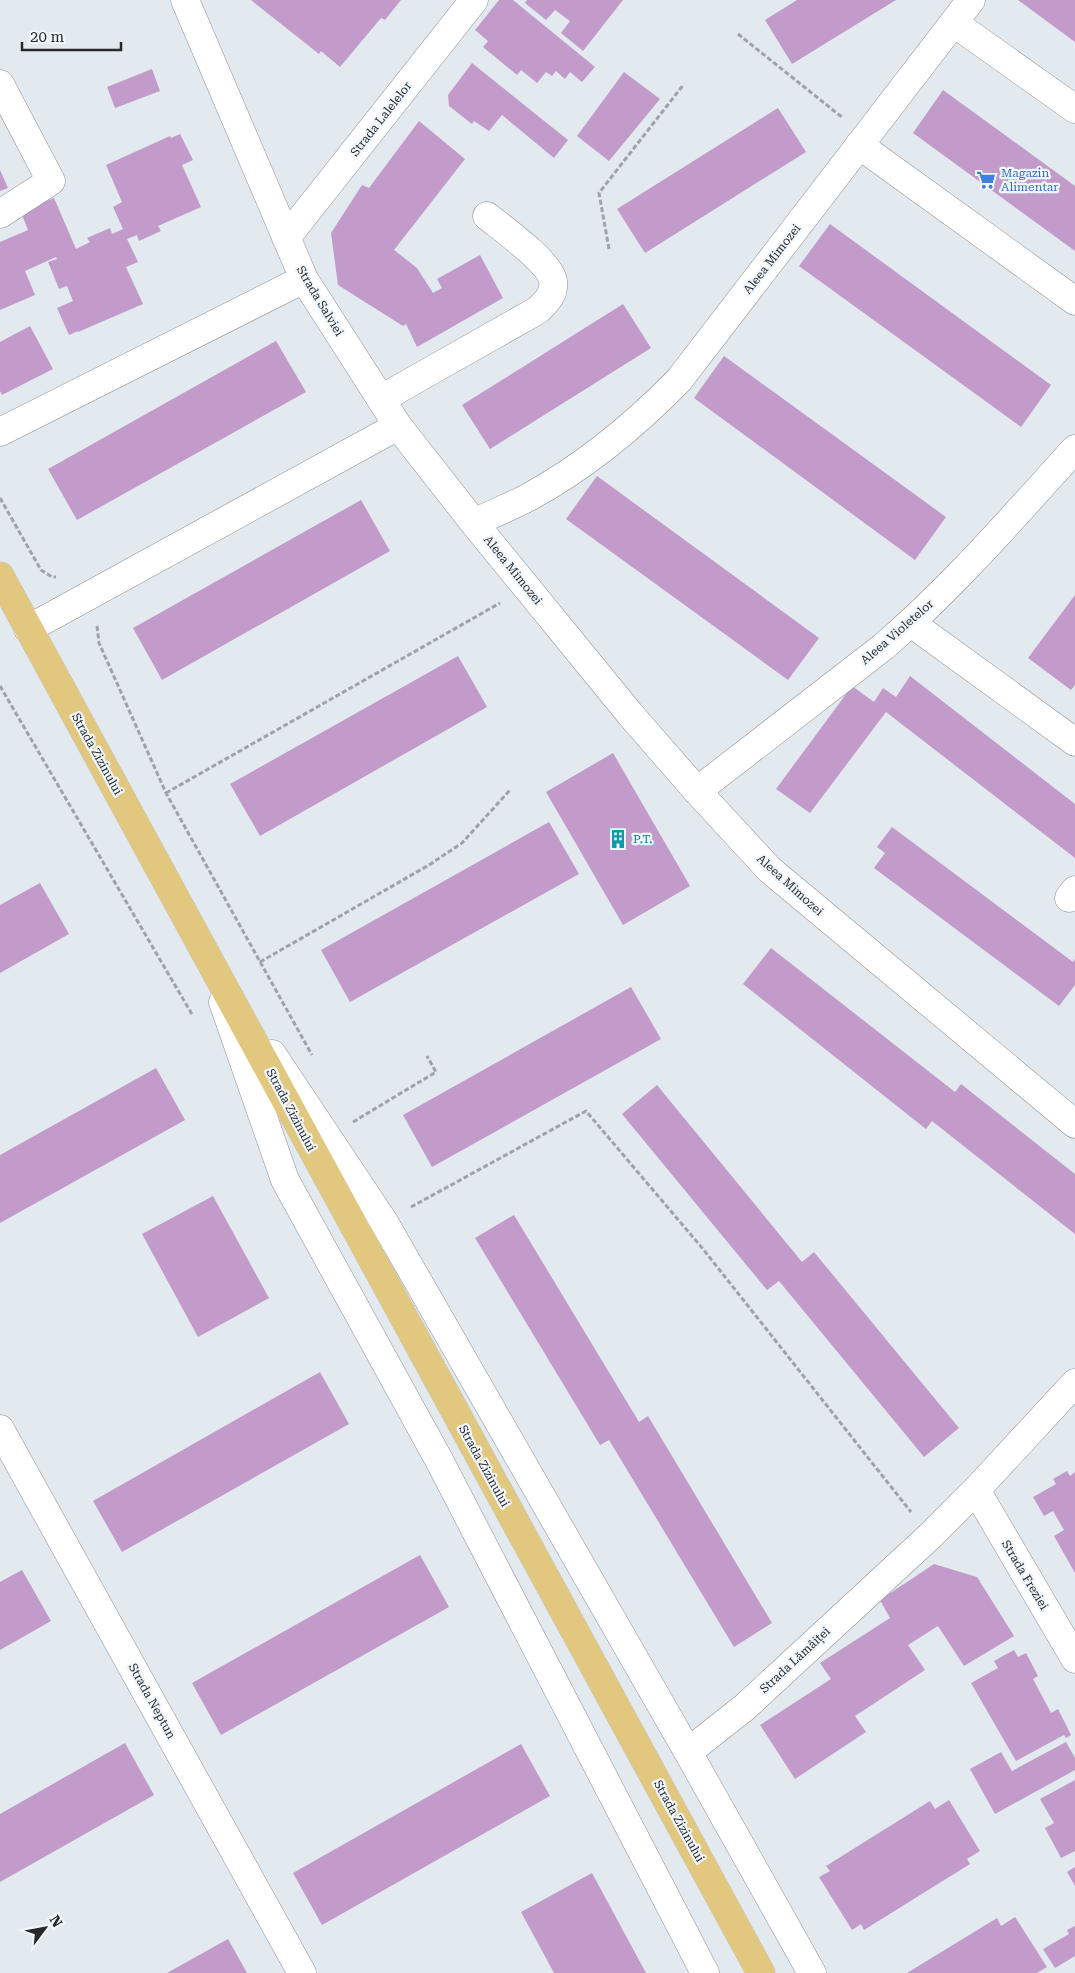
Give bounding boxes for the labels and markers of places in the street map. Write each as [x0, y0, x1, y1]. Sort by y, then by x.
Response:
place label: Magazin Alimentar [1001, 166, 1058, 194]
supermarket icon: Magazin Alimentar [975, 169, 997, 191]
building icon: P.T. [607, 828, 629, 850]
place label: P.T. [633, 832, 652, 846]

